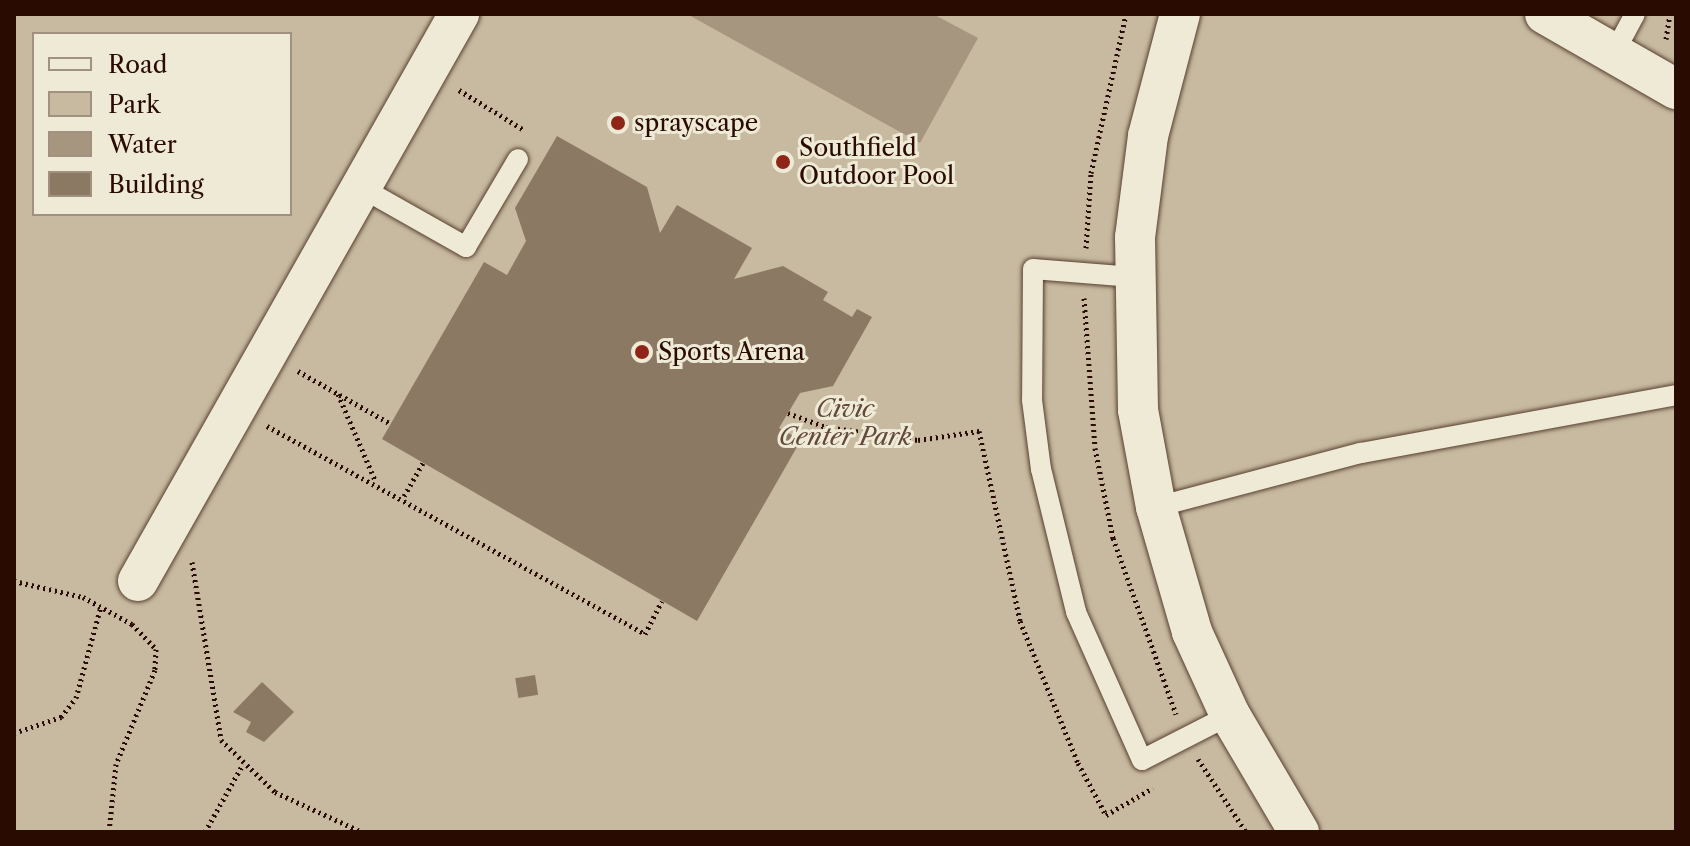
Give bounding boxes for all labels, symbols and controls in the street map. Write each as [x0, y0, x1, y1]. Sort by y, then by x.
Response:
legend [32, 32, 292, 216]
text: Road [108, 50, 167, 79]
text: Park [108, 90, 160, 119]
place label: sprayscape [634, 109, 758, 137]
marker: sprayscape [609, 114, 627, 132]
text: Water [108, 130, 177, 159]
place label: Southfield Outdoor Pool [799, 134, 955, 190]
marker: Southfield Outdoor Pool [774, 153, 792, 171]
text: Building [108, 170, 204, 199]
place label: Sports Arena [658, 338, 806, 366]
marker: Sports Arena [633, 343, 651, 361]
park label: Civic Center Park [779, 395, 911, 451]

